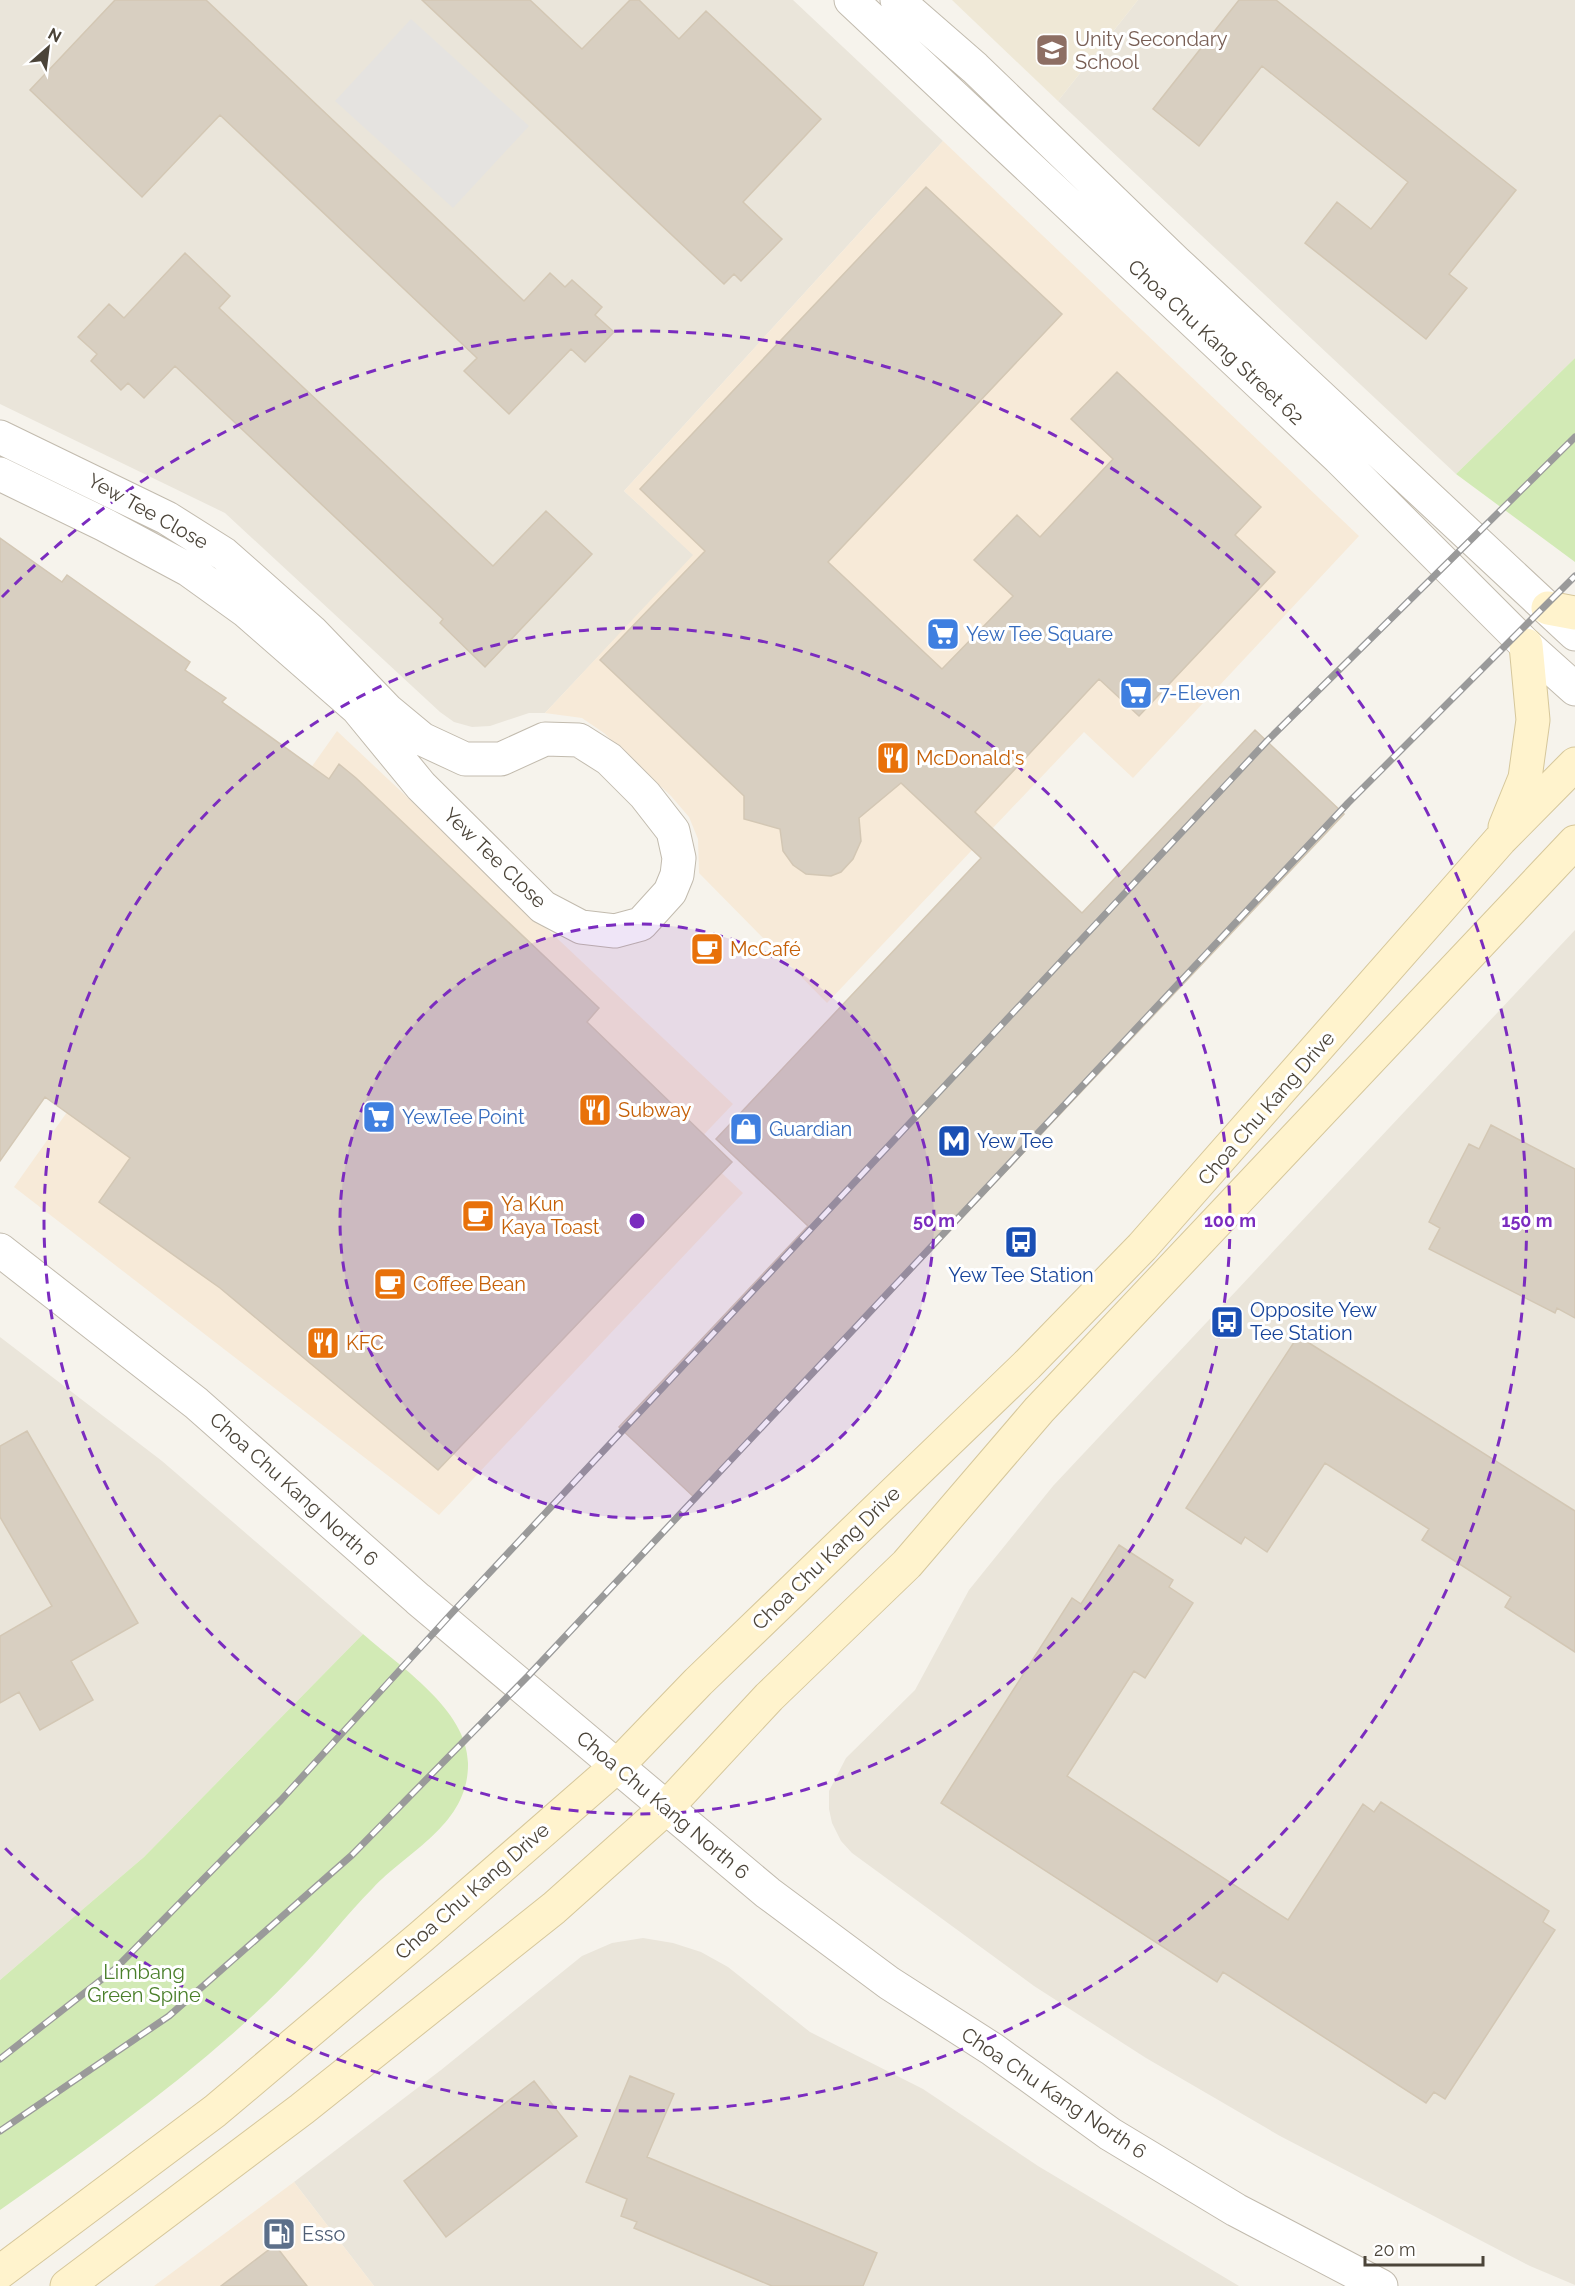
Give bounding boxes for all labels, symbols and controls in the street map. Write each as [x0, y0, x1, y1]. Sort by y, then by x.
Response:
north arrow [18, 18, 78, 78]
text: N [45, 24, 65, 46]
place label: Unity Secondary School [1075, 27, 1228, 74]
school or university icon: Unity Secondary School [1034, 32, 1070, 68]
street label: Choa Chu Kang Street 62 [1123, 254, 1309, 430]
street label: Yew Tee Close [84, 468, 213, 554]
supermarket icon: Yew Tee Square [925, 616, 961, 652]
place label: Yew Tee Square [966, 622, 1113, 646]
supermarket icon: 7-Eleven [1118, 675, 1154, 711]
place label: 7-Eleven [1159, 681, 1240, 705]
restaurant icon: McDonald's [875, 740, 911, 776]
place label: McDonald's [916, 746, 1024, 770]
street label: Yew Tee Close [439, 803, 552, 913]
cafe icon: McCafé [689, 931, 725, 967]
place label: McCafé [730, 937, 801, 961]
street label: Choa Chu Kang Drive [1193, 1026, 1340, 1190]
restaurant icon: Subway [577, 1092, 613, 1128]
place label: Subway [618, 1098, 692, 1122]
supermarket icon: YewTee Point [361, 1099, 397, 1135]
place label: YewTee Point [402, 1105, 525, 1129]
shop icon: Guardian [728, 1111, 764, 1147]
place label: Guardian [769, 1117, 852, 1141]
metro station icon: Yew Tee [936, 1123, 972, 1159]
place label: Yew Tee [977, 1129, 1054, 1153]
place label: Ya Kun Kaya Toast [501, 1192, 600, 1239]
cafe icon: Ya Kun Kaya Toast [460, 1198, 496, 1234]
text: 50 m [913, 1210, 955, 1231]
text: 100 m [1204, 1210, 1256, 1231]
text: 150 m [1502, 1210, 1553, 1231]
centre of rings [627, 1211, 647, 1231]
bus stop icon: Yew Tee Station [1003, 1224, 1039, 1260]
place label: Yew Tee Station [948, 1263, 1094, 1287]
cafe icon: Coffee Bean [372, 1266, 408, 1302]
place label: Coffee Bean [413, 1272, 526, 1296]
place label: Opposite Yew Tee Station [1250, 1298, 1377, 1345]
bus stop icon: Opposite Yew Tee Station [1209, 1304, 1245, 1340]
restaurant icon: KFC [305, 1325, 341, 1361]
place label: KFC [346, 1331, 384, 1355]
street label: Choa Chu Kang North 6 [205, 1407, 383, 1571]
street label: Choa Chu Kang Drive [747, 1481, 905, 1635]
street label: Choa Chu Kang North 6 [572, 1726, 754, 1884]
street label: Choa Chu Kang Drive [390, 1817, 554, 1964]
park label: Limbang Green Spine [87, 1960, 201, 2007]
street label: Choa Chu Kang North 6 [957, 2022, 1151, 2164]
fuel station icon: Esso [261, 2216, 297, 2252]
place label: Esso [302, 2222, 345, 2246]
scale bar [1365, 2229, 1484, 2267]
text: 20 m [1374, 2239, 1416, 2260]

